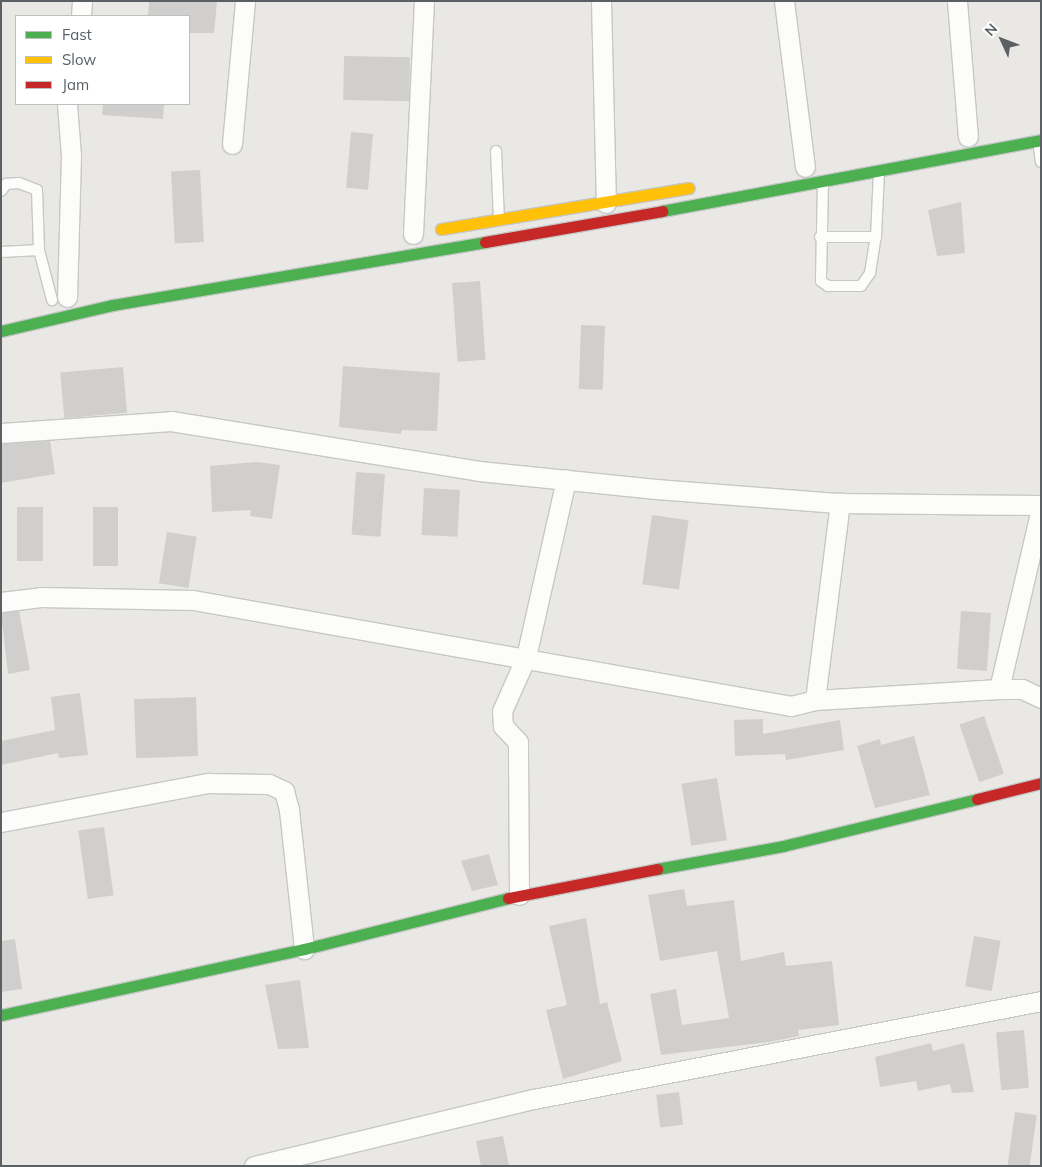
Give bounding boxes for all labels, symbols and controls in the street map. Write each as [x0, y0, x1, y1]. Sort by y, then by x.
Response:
legend [15, 15, 190, 105]
north arrow [977, 15, 1027, 65]
text: N [981, 20, 1001, 40]
text: Fast [62, 25, 92, 44]
text: Slow [62, 50, 96, 69]
text: Jam [62, 75, 89, 94]

